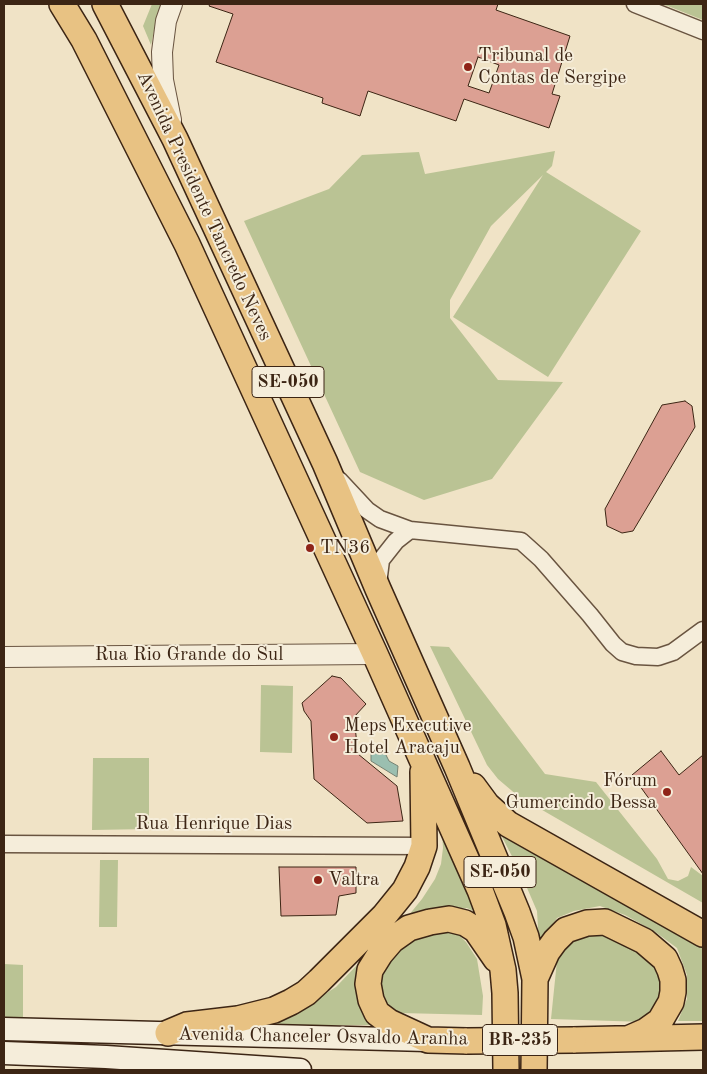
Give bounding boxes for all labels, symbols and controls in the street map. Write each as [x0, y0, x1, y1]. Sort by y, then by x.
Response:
place label: Tribunal de Contas de Sergipe [478, 45, 626, 89]
marker: Tribunal de Contas de Sergipe [462, 61, 474, 73]
street label: Avenida Presidente Tancredo Neves [131, 68, 277, 344]
road number: SE-050 [252, 367, 324, 398]
place label: TN36 [320, 537, 370, 559]
marker: TN36 [304, 542, 316, 554]
street label: Rua Rio Grande do Sul [95, 644, 283, 666]
place label: Meps Executive Hotel Aracaju [344, 715, 471, 759]
marker: Meps Executive Hotel Aracaju [328, 731, 340, 743]
place label: Fórum Gumercindo Bessa [505, 770, 657, 814]
marker: Fórum Gumercindo Bessa [661, 786, 673, 798]
street label: Rua Henrique Dias [136, 813, 292, 835]
road number: SE-050 [464, 856, 536, 888]
place label: Valtra [328, 869, 379, 891]
marker: Valtra [312, 874, 324, 886]
street label: Avenida Chanceler Osvaldo Aranha [178, 1023, 468, 1051]
road number: BR-235 [482, 1024, 558, 1056]

